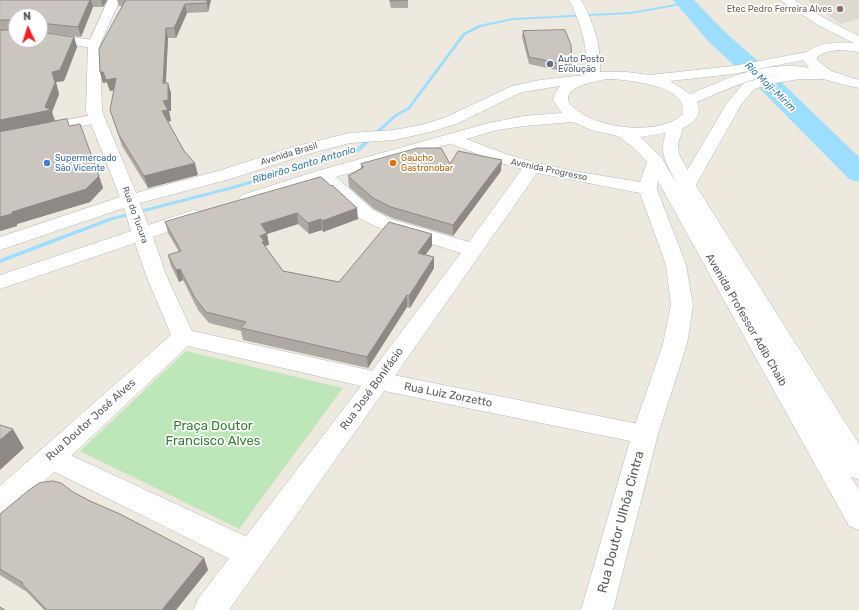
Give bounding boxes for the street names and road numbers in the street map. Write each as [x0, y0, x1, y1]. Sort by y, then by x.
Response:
street label: Avenida Brasil [259, 140, 319, 168]
street label: Avenida Progresso [510, 157, 588, 183]
street label: Rua do Tucura [120, 185, 150, 245]
street label: Avenida Professor Adib Chaib [703, 251, 789, 389]
street label: Rua José Bonifácio [338, 345, 406, 433]
street label: Rua Doutor José Alves [43, 376, 139, 464]
street label: Rua Luiz Zorzetto [403, 380, 493, 410]
street label: Rua Doutor Ulhôa Cintra [595, 449, 647, 595]

